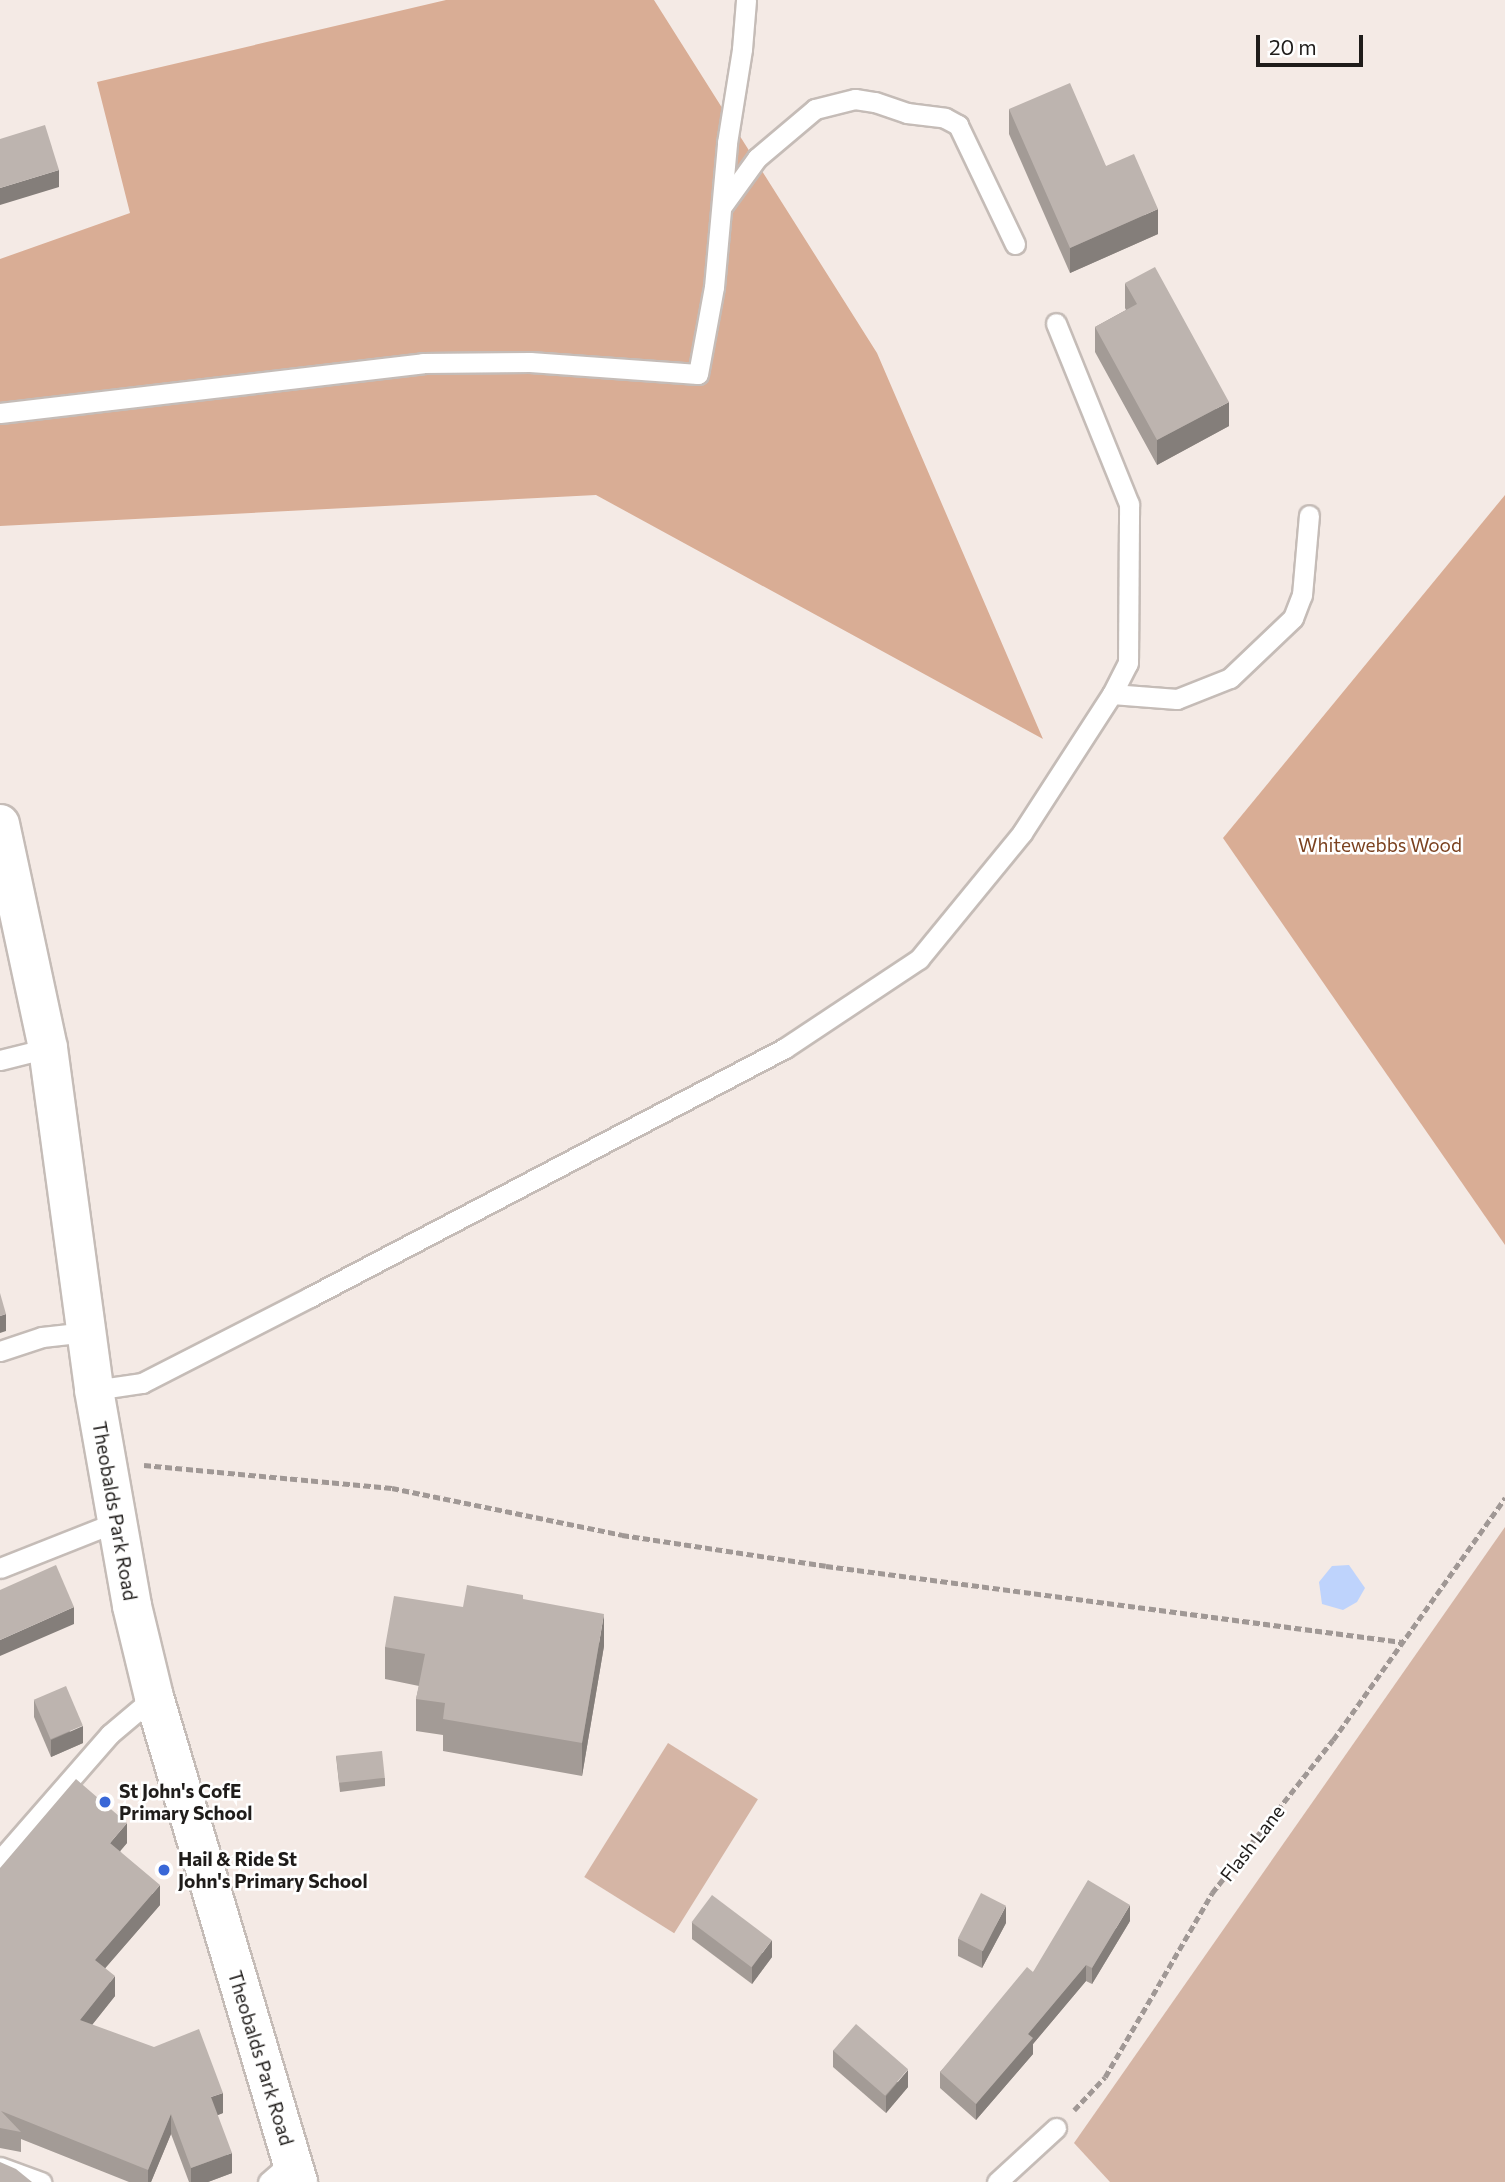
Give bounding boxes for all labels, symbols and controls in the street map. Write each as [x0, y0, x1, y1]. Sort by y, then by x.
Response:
scale bar [1260, 21, 1367, 65]
text: 20 m [1269, 34, 1317, 59]
park label: Whitewebbs Wood [1298, 834, 1462, 856]
street label: Theobalds Park Road [88, 1420, 142, 1602]
place label: St John's CofE Primary School [119, 1780, 252, 1824]
marker: St John's CofE Primary School [97, 1794, 113, 1810]
street label: Flash Lane [1215, 1800, 1289, 1886]
place label: Hail & Ride St John's Primary School [178, 1848, 368, 1892]
marker: Hail & Ride St John's Primary School [156, 1862, 172, 1878]
street label: Theobalds Park Road [224, 1968, 298, 2148]

